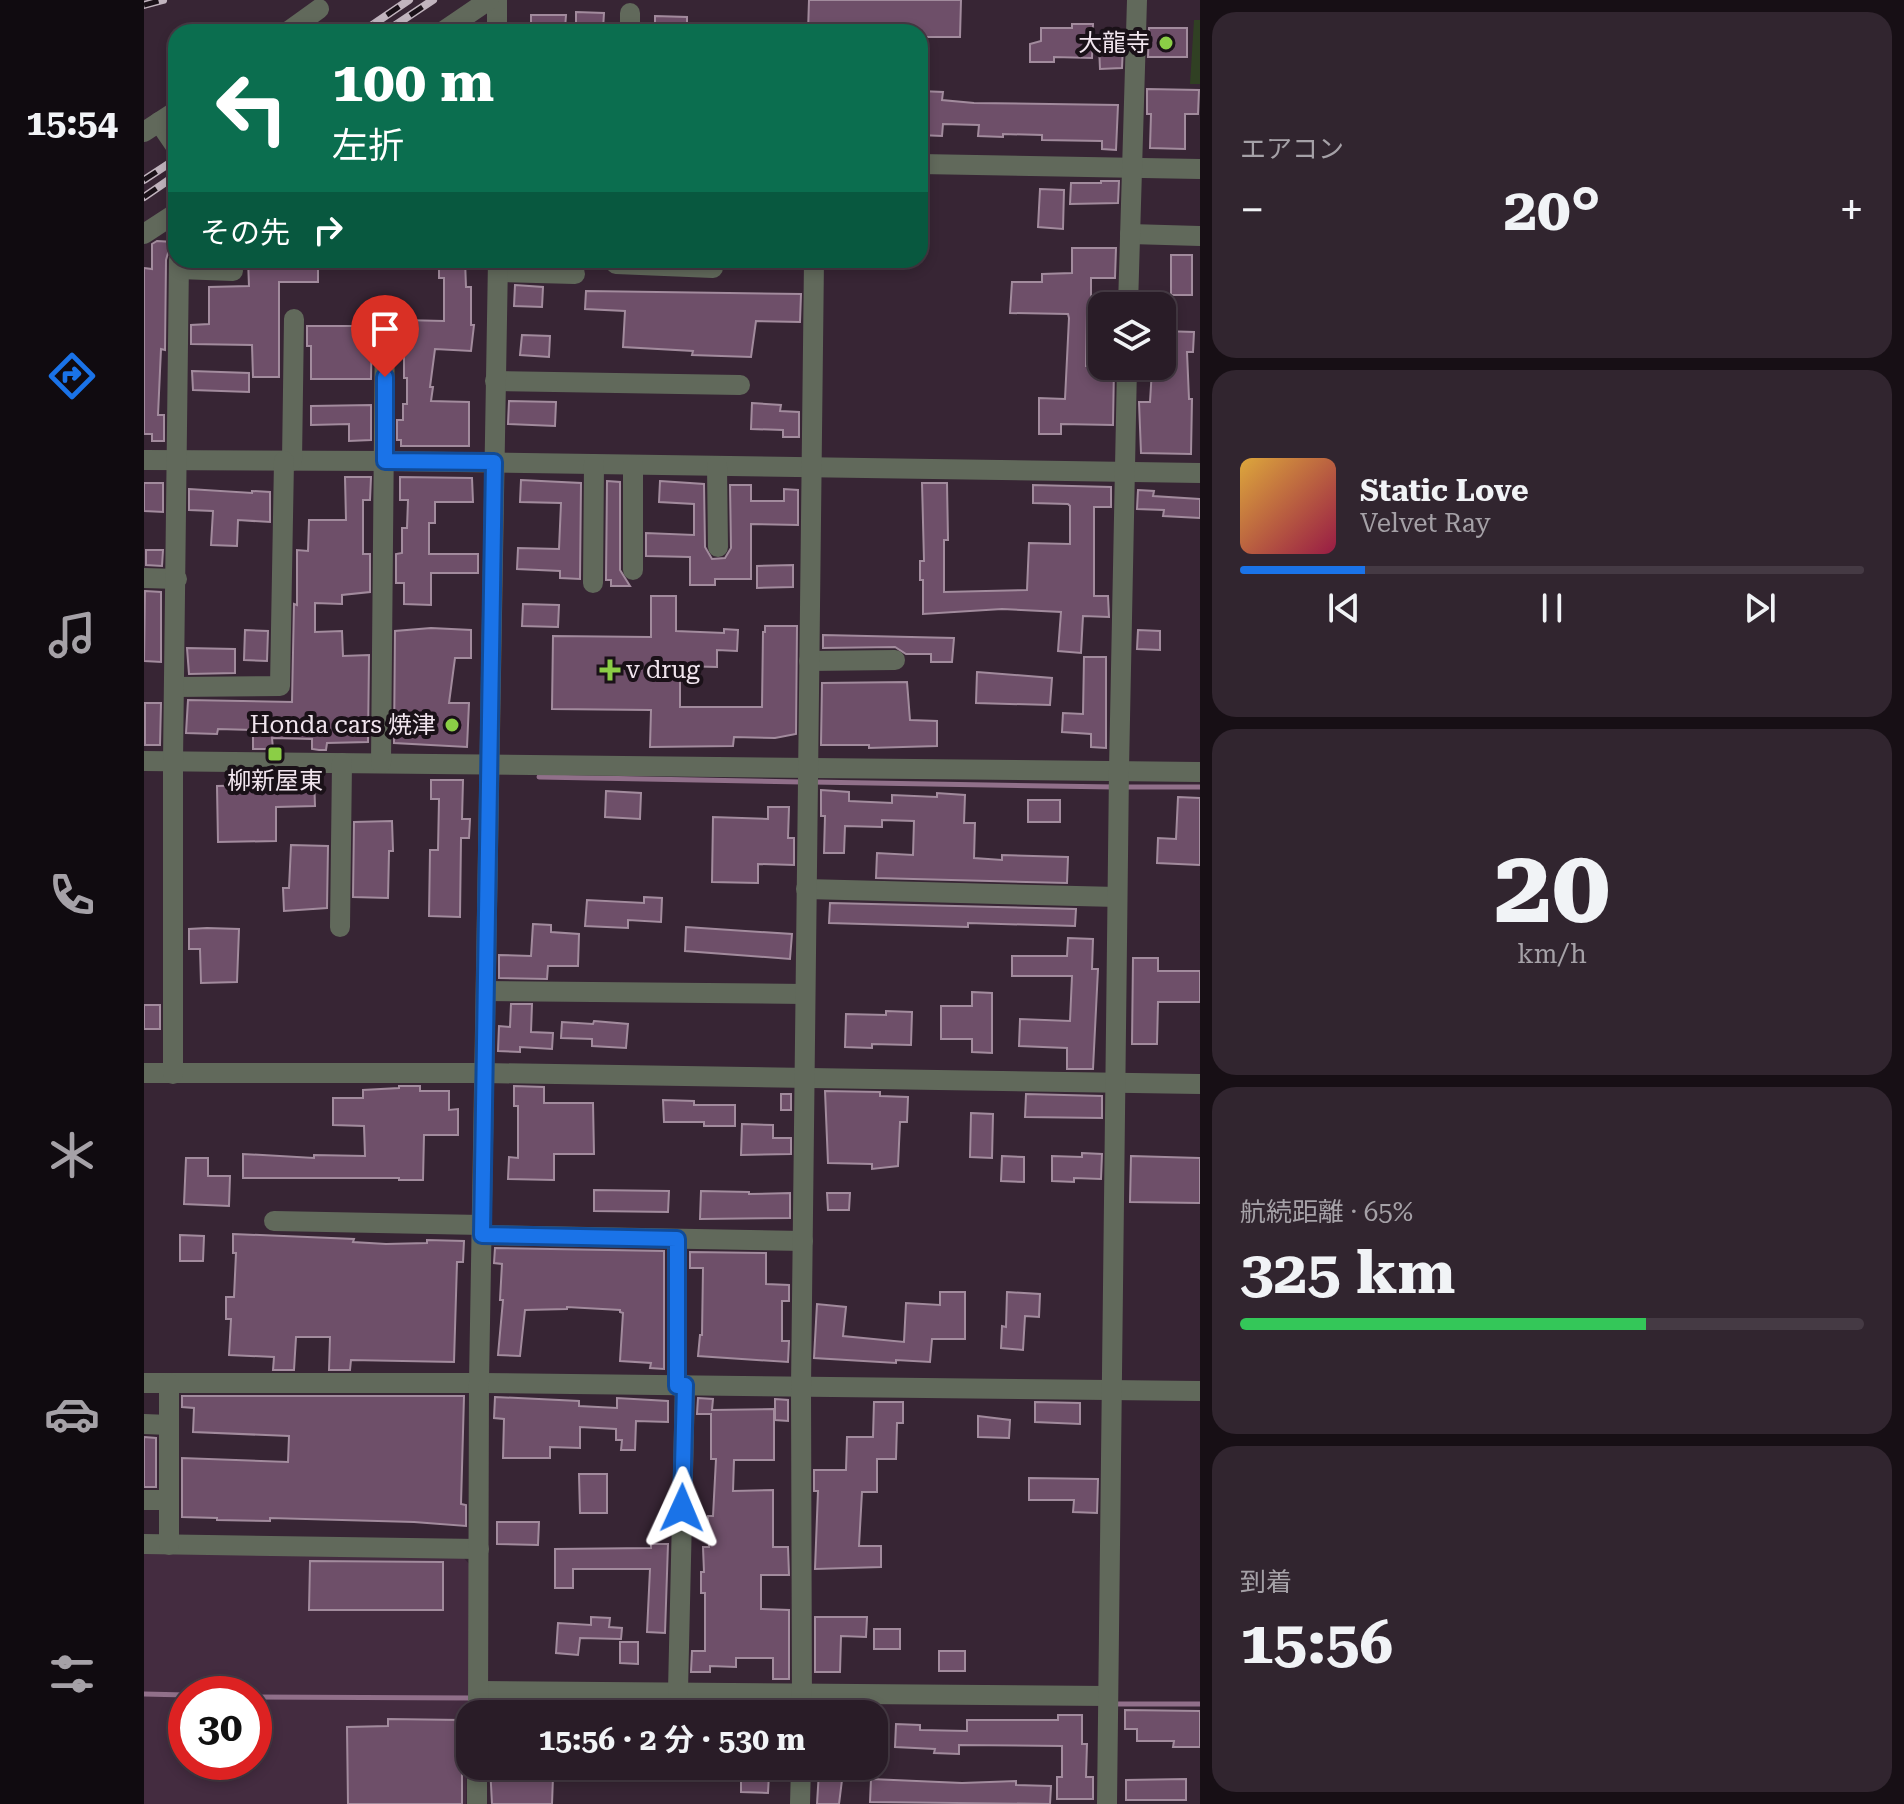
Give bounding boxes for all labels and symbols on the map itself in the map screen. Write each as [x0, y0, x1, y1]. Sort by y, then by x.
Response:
place label: 大龍寺 [1078, 29, 1150, 57]
marker: 大龍寺 [1157, 34, 1175, 52]
pin [351, 295, 419, 377]
place label: v drug [626, 656, 700, 684]
marker: v drug [601, 661, 619, 679]
place label: Honda cars 焼津 [250, 711, 436, 739]
marker: Honda cars 焼津 [443, 716, 461, 734]
marker: 柳新屋東 [266, 745, 284, 763]
place label: 柳新屋東 [227, 767, 323, 795]
position arrow [640, 1466, 724, 1550]
speed limit sign: 30 [168, 1676, 272, 1780]

